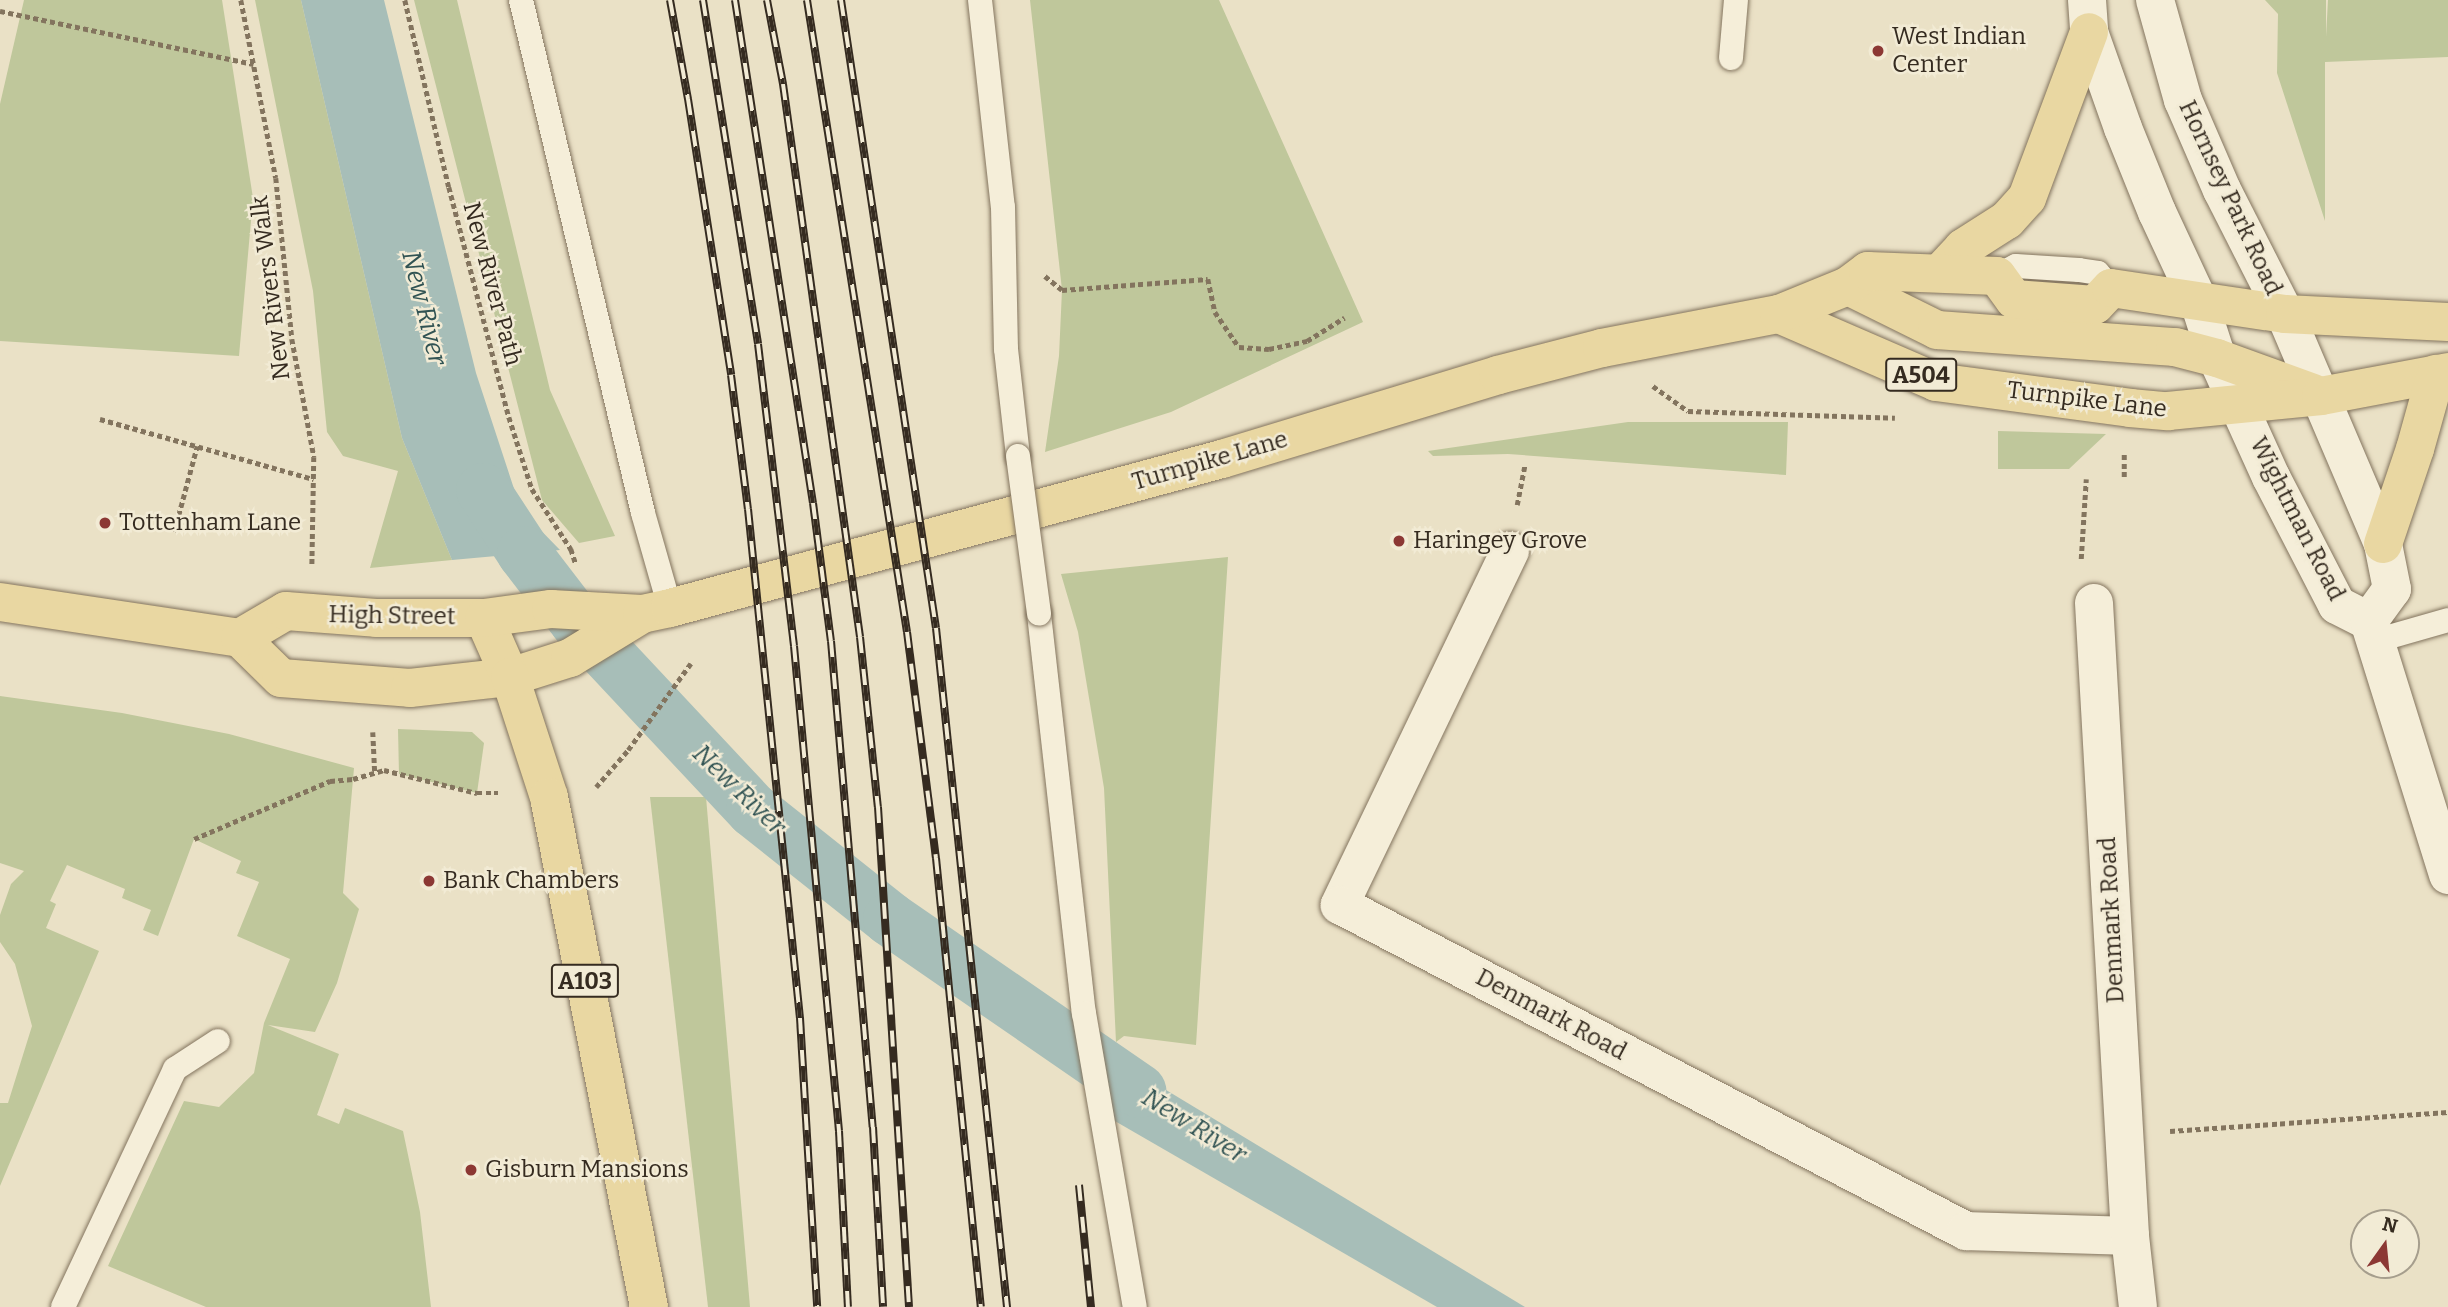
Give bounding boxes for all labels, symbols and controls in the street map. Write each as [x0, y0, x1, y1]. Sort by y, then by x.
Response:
place label: West Indian Center [1892, 23, 2026, 79]
marker: West Indian Center [1870, 43, 1886, 59]
street label: Hornsey Park Road [2172, 96, 2288, 300]
street label: New Rivers Walk [245, 194, 297, 382]
street label: New River Path [456, 199, 528, 369]
water label: New River [395, 248, 453, 368]
road number: A504 [1884, 356, 1958, 394]
street label: Turnpike Lane [2006, 376, 2168, 424]
street label: Turnpike Lane [1129, 425, 1291, 497]
street label: Wightman Road [2243, 432, 2351, 606]
place label: Tottenham Lane [119, 509, 301, 537]
marker: Tottenham Lane [97, 515, 113, 531]
place label: Haringey Grove [1413, 527, 1587, 555]
marker: Haringey Grove [1391, 533, 1407, 549]
street label: High Street [328, 600, 456, 632]
water label: New River [686, 738, 792, 842]
street label: Denmark Road [2093, 836, 2131, 1004]
place label: Bank Chambers [443, 867, 619, 895]
marker: Bank Chambers [421, 873, 437, 889]
road number: A103 [550, 962, 620, 1000]
street label: Denmark Road [1471, 963, 1631, 1067]
water label: New River [1136, 1082, 1252, 1170]
place label: Gisburn Mansions [485, 1156, 689, 1184]
marker: Gisburn Mansions [463, 1162, 479, 1178]
north arrow [2350, 1209, 2420, 1279]
text: N [2380, 1212, 2400, 1238]

